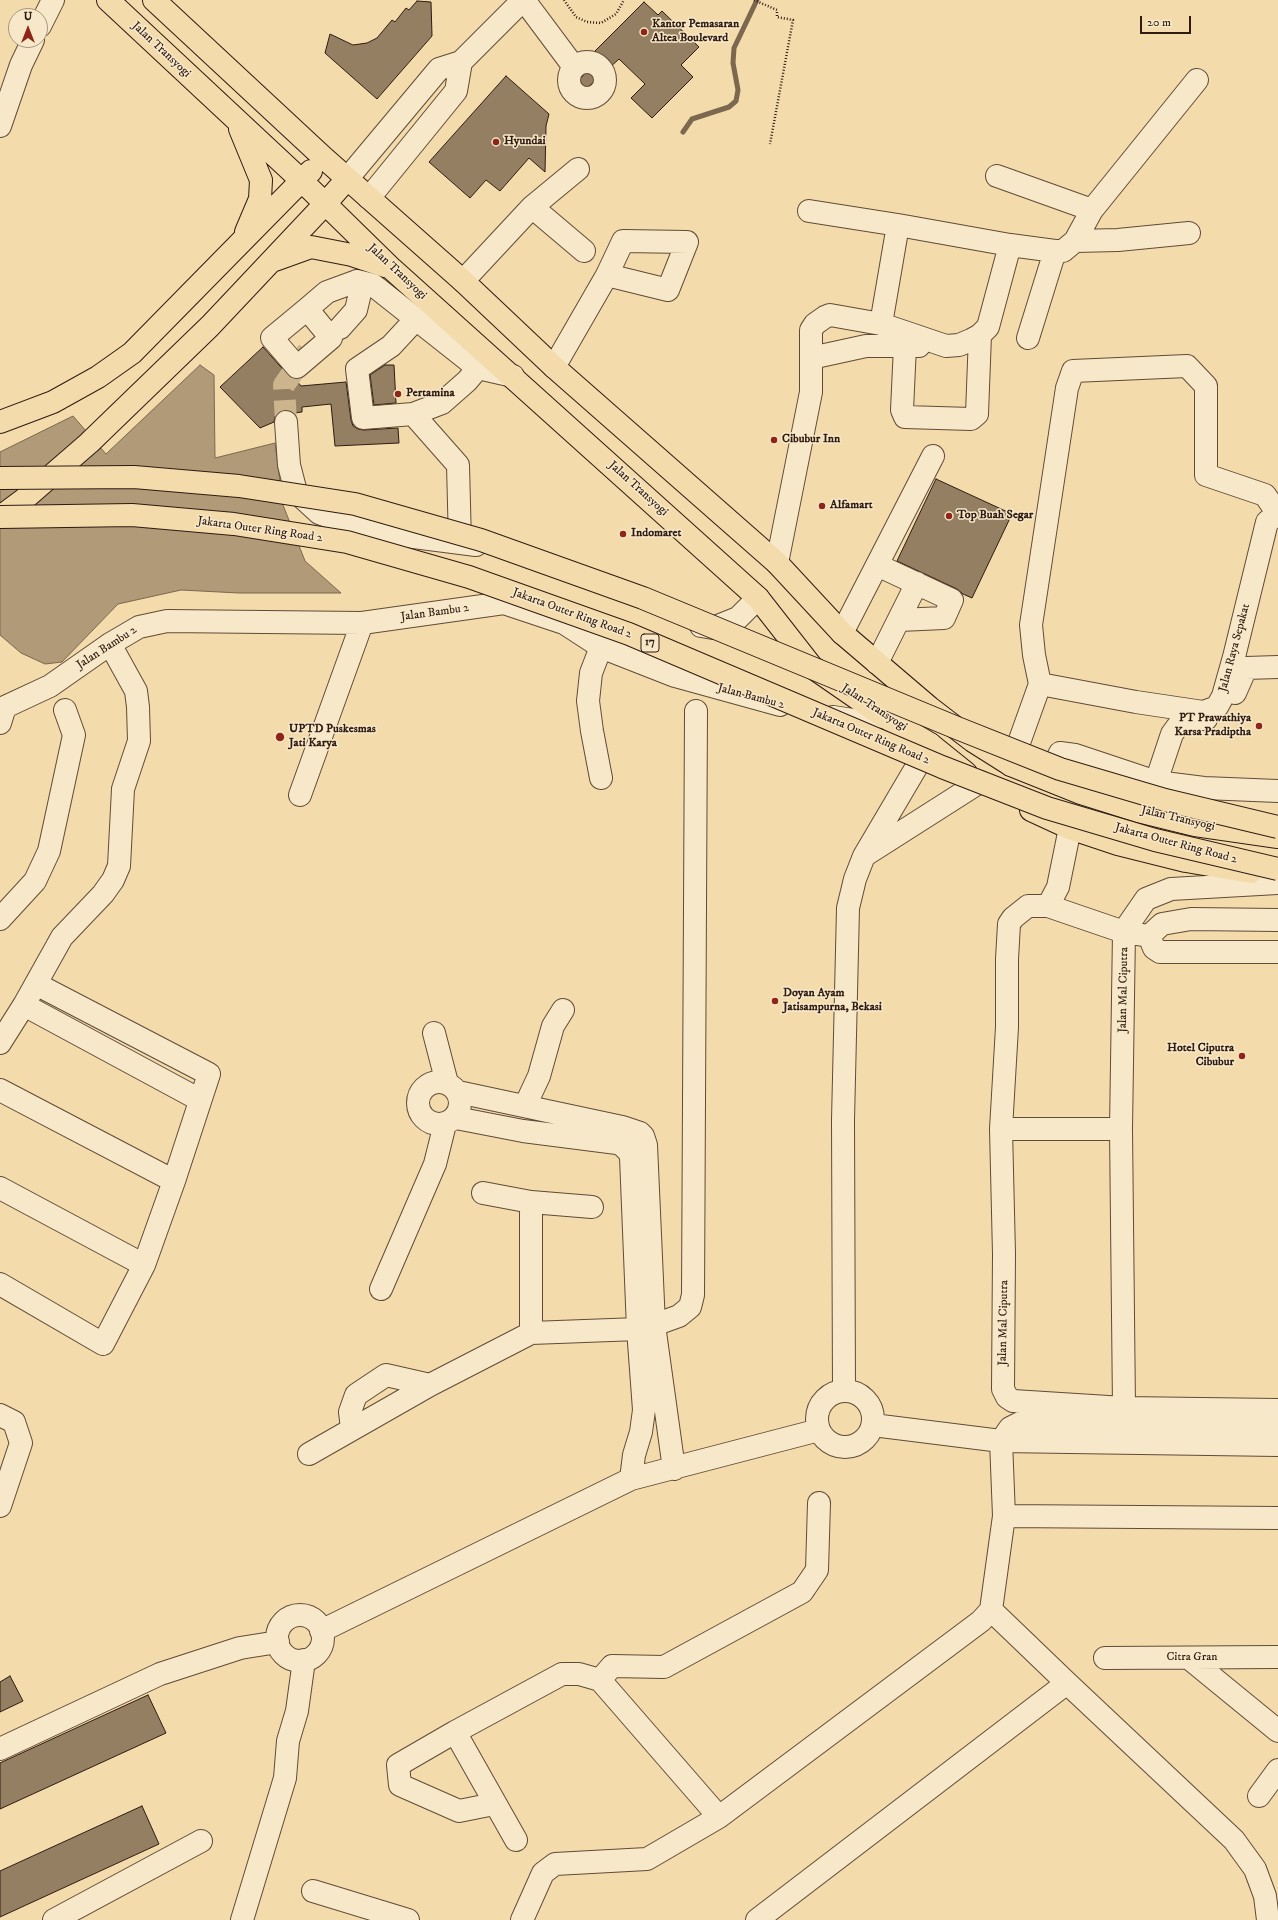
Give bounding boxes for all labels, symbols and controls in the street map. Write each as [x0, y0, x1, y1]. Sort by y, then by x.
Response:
north arrow [8, 8, 48, 48]
scale bar [1142, 8, 1193, 34]
text: U [24, 10, 32, 24]
text: 20 m [1147, 15, 1171, 30]
place label: Kantor Pemasaran Altea Boulevard [652, 18, 739, 46]
street label: Jalan Transyogi [129, 19, 193, 81]
marker: Kantor Pemasaran Altea Boulevard [639, 27, 649, 37]
place label: Hyundai [504, 135, 546, 149]
marker: Hyundai [491, 137, 501, 147]
street label: Jalan Transyogi [365, 241, 429, 303]
place label: Pertamina [406, 387, 455, 401]
marker: Pertamina [393, 389, 403, 399]
place label: Cibubur Inn [782, 433, 840, 447]
marker: Cibubur Inn [769, 435, 779, 445]
street label: Jalan Transyogi [605, 458, 671, 520]
place label: Alfamart [830, 499, 873, 513]
marker: Alfamart [817, 501, 827, 511]
place label: Top Buah Segar [957, 509, 1033, 523]
marker: Top Buah Segar [944, 511, 954, 521]
street label: Jakarta Outer Ring Road 2 [197, 514, 323, 546]
place label: Indomaret [631, 527, 681, 541]
marker: Indomaret [618, 529, 628, 539]
street label: Jakarta Outer Ring Road 2 [510, 586, 634, 642]
street label: Jalan Bambu 2 [400, 601, 470, 625]
street label: Jalan Raya Sepakat [1216, 602, 1254, 694]
street label: Jalan Bambu 2 [74, 623, 140, 673]
road number: 17 [641, 634, 659, 652]
street label: Jalan Bambu 2 [716, 681, 786, 713]
street label: Jalan Transyogi [839, 681, 909, 735]
street label: Jakarta Outer Ring Road 2 [810, 706, 932, 768]
place label: PT Prawathiya Karsa Pradiptha [1174, 712, 1251, 740]
marker: PT Prawathiya Karsa Pradiptha [1254, 721, 1264, 731]
place label: UPTD Puskesmas Jati Karya [289, 723, 376, 751]
marker: UPTD Puskesmas Jati Karya [274, 731, 286, 743]
street label: Jalan Transyogi [1140, 804, 1216, 834]
street label: Jakarta Outer Ring Road 2 [1113, 821, 1239, 867]
street label: Jalan Mal Ciputra [1116, 947, 1132, 1033]
place label: Doyan Ayam Jatisampurna, Bekasi [783, 987, 882, 1015]
marker: Doyan Ayam Jatisampurna, Bekasi [770, 996, 780, 1006]
place label: Hotel Ciputra Cibubur [1167, 1042, 1234, 1070]
marker: Hotel Ciputra Cibubur [1237, 1051, 1247, 1061]
street label: Jalan Mal Ciputra [996, 1280, 1012, 1366]
street label: Citra Gran [1166, 1651, 1218, 1665]

